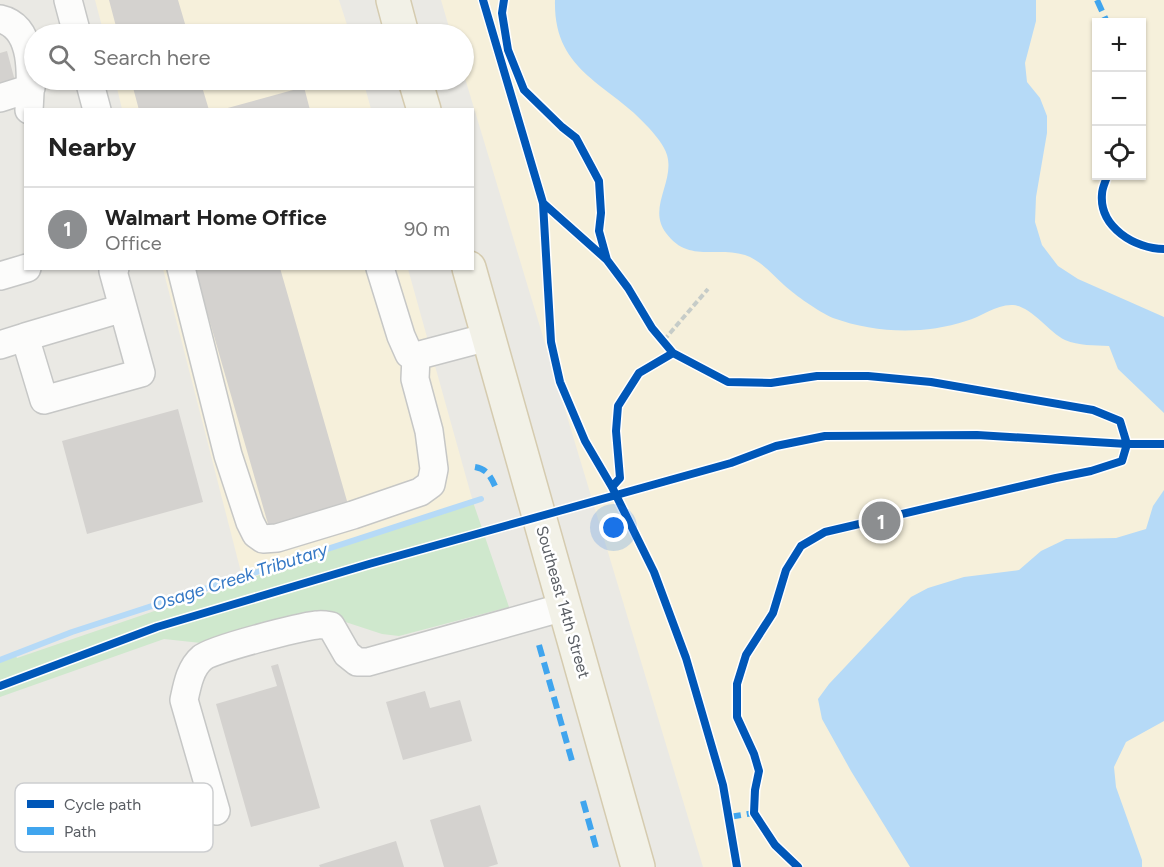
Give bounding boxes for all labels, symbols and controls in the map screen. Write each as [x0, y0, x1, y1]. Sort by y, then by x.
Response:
map controls [1092, 18, 1146, 180]
button: + [1092, 18, 1146, 72]
search box [24, 24, 474, 90]
icon: search [45, 41, 78, 74]
text: Search here [93, 44, 211, 71]
button: − [1092, 72, 1146, 126]
button: locate [1092, 126, 1146, 180]
text: Nearby [48, 131, 136, 163]
text: Walmart Home Office [105, 204, 327, 231]
text: 1 [63, 217, 72, 241]
text: 90 m [404, 217, 450, 241]
text: Office [105, 231, 162, 255]
pin: 1 [862, 498, 900, 544]
your location [599, 513, 628, 542]
street label: Southeast 14th Street [532, 524, 594, 680]
water label: Osage Creek Tributary [150, 538, 332, 616]
legend [15, 783, 213, 852]
text: Cycle path [64, 795, 141, 814]
text: Path [64, 822, 96, 841]

